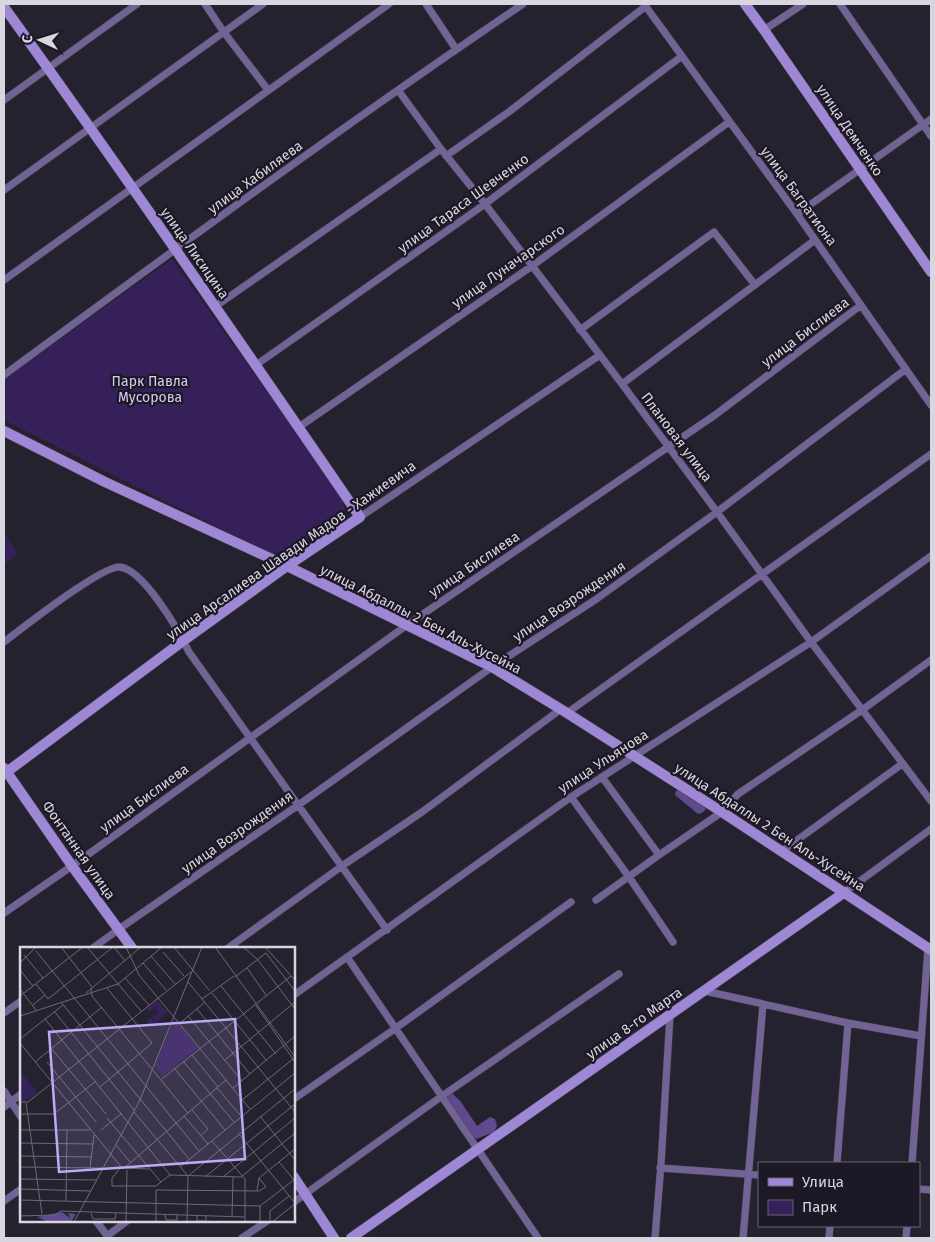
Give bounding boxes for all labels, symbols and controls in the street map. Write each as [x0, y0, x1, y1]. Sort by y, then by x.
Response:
north arrow [15, 15, 65, 65]
text: С [19, 35, 36, 44]
street label: улица Демченко [813, 81, 887, 179]
street label: улица Хабиляева [205, 137, 306, 218]
street label: улица Багратиона [757, 143, 840, 249]
street label: улица Тараса Шевченко [394, 150, 532, 257]
street label: улица Лисицина [157, 204, 233, 302]
street label: улица Луначарского [448, 221, 568, 312]
street label: улица Бислиева [758, 294, 853, 371]
park label: Парк Павла Мусорова [112, 373, 188, 406]
street label: Плановая улица [637, 389, 716, 485]
street label: улица Арсалиева Шавади Мадов - Хажиевича [163, 457, 419, 644]
street label: улица Бислиева [426, 528, 523, 601]
street label: улица Возрождения [510, 557, 629, 645]
street label: улица Абдаллы 2 Бен Аль-Хусейна [317, 561, 524, 678]
street label: улица Ульянова [555, 726, 652, 797]
street label: улица Абдаллы 2 Бен Аль-Хусейна [671, 759, 868, 895]
street label: улица Бислиева [97, 761, 192, 836]
street label: улица Возрождения [178, 787, 296, 877]
street label: Фонтанная улица [38, 798, 119, 903]
inset map [20, 947, 295, 1222]
street label: улица 8-го Марта [583, 984, 686, 1063]
legend [758, 1162, 920, 1227]
text: Улица [802, 1173, 844, 1191]
text: Парк [802, 1198, 837, 1216]

